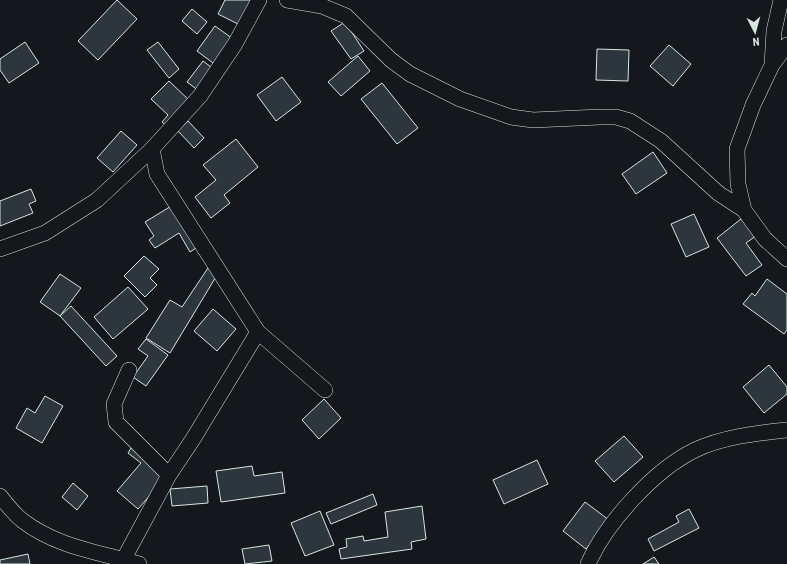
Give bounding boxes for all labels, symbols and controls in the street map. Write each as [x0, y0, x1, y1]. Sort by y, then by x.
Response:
north arrow [735, 12, 775, 52]
text: N [752, 35, 760, 48]

